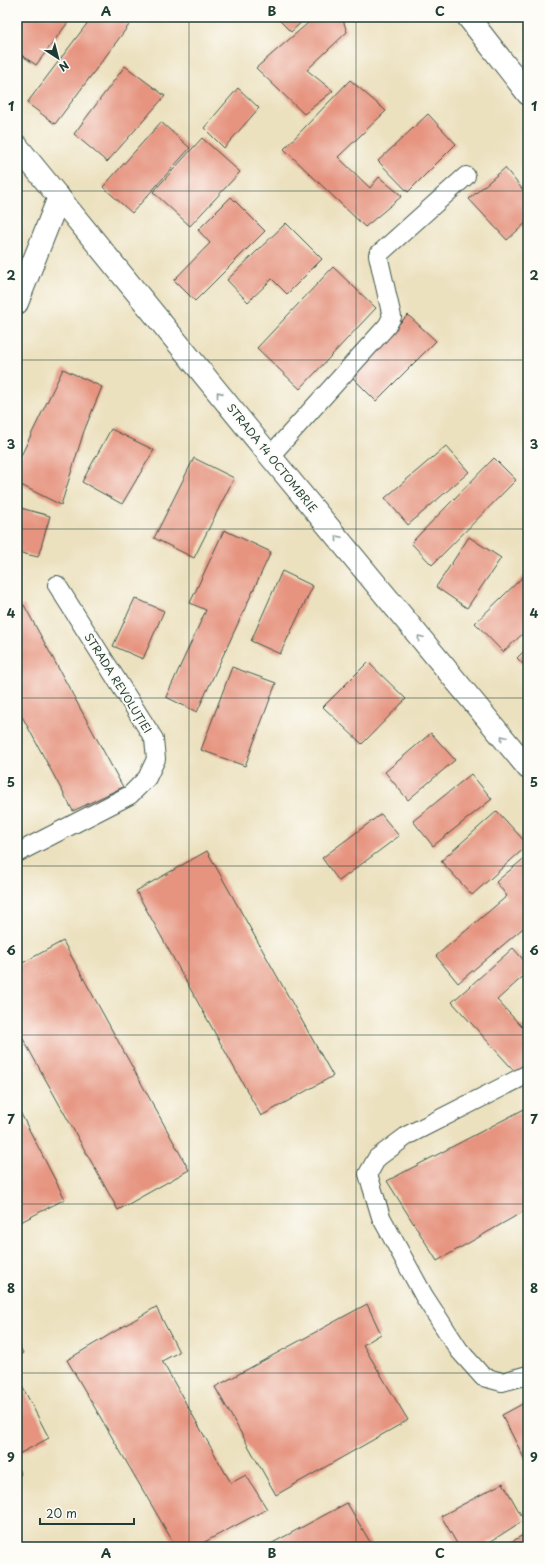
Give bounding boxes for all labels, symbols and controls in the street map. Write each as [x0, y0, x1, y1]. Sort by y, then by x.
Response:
text: A [101, 1, 111, 20]
text: B [268, 1, 277, 20]
text: C [435, 1, 445, 20]
north arrow [38, 38, 78, 78]
text: N [55, 57, 73, 76]
text: 1 [8, 96, 14, 115]
text: 1 [531, 96, 537, 115]
text: 2 [6, 265, 16, 284]
text: 2 [529, 265, 539, 284]
one-way arrow [217, 392, 224, 399]
street label: STRADA 14 OCTOMBRIE [223, 400, 322, 516]
text: 3 [7, 434, 16, 453]
text: 3 [530, 434, 539, 453]
one-way arrow [335, 535, 342, 542]
text: 4 [7, 603, 16, 622]
text: 4 [530, 603, 539, 622]
street label: STRADA REVOLUȚIEI [81, 629, 156, 736]
one-way arrow [418, 635, 425, 643]
one-way arrow [501, 736, 508, 743]
text: 5 [7, 772, 15, 791]
text: 5 [530, 772, 538, 791]
text: 6 [6, 940, 16, 959]
text: 6 [529, 940, 539, 959]
text: 7 [7, 1109, 15, 1128]
text: 7 [530, 1109, 538, 1128]
text: 8 [7, 1278, 15, 1297]
text: 8 [530, 1278, 538, 1297]
text: 9 [7, 1447, 15, 1466]
text: 9 [530, 1447, 538, 1466]
scale bar [40, 1500, 134, 1526]
text: 20 m [46, 1504, 77, 1522]
text: A [101, 1543, 111, 1562]
text: B [268, 1543, 277, 1562]
text: C [435, 1543, 445, 1562]

